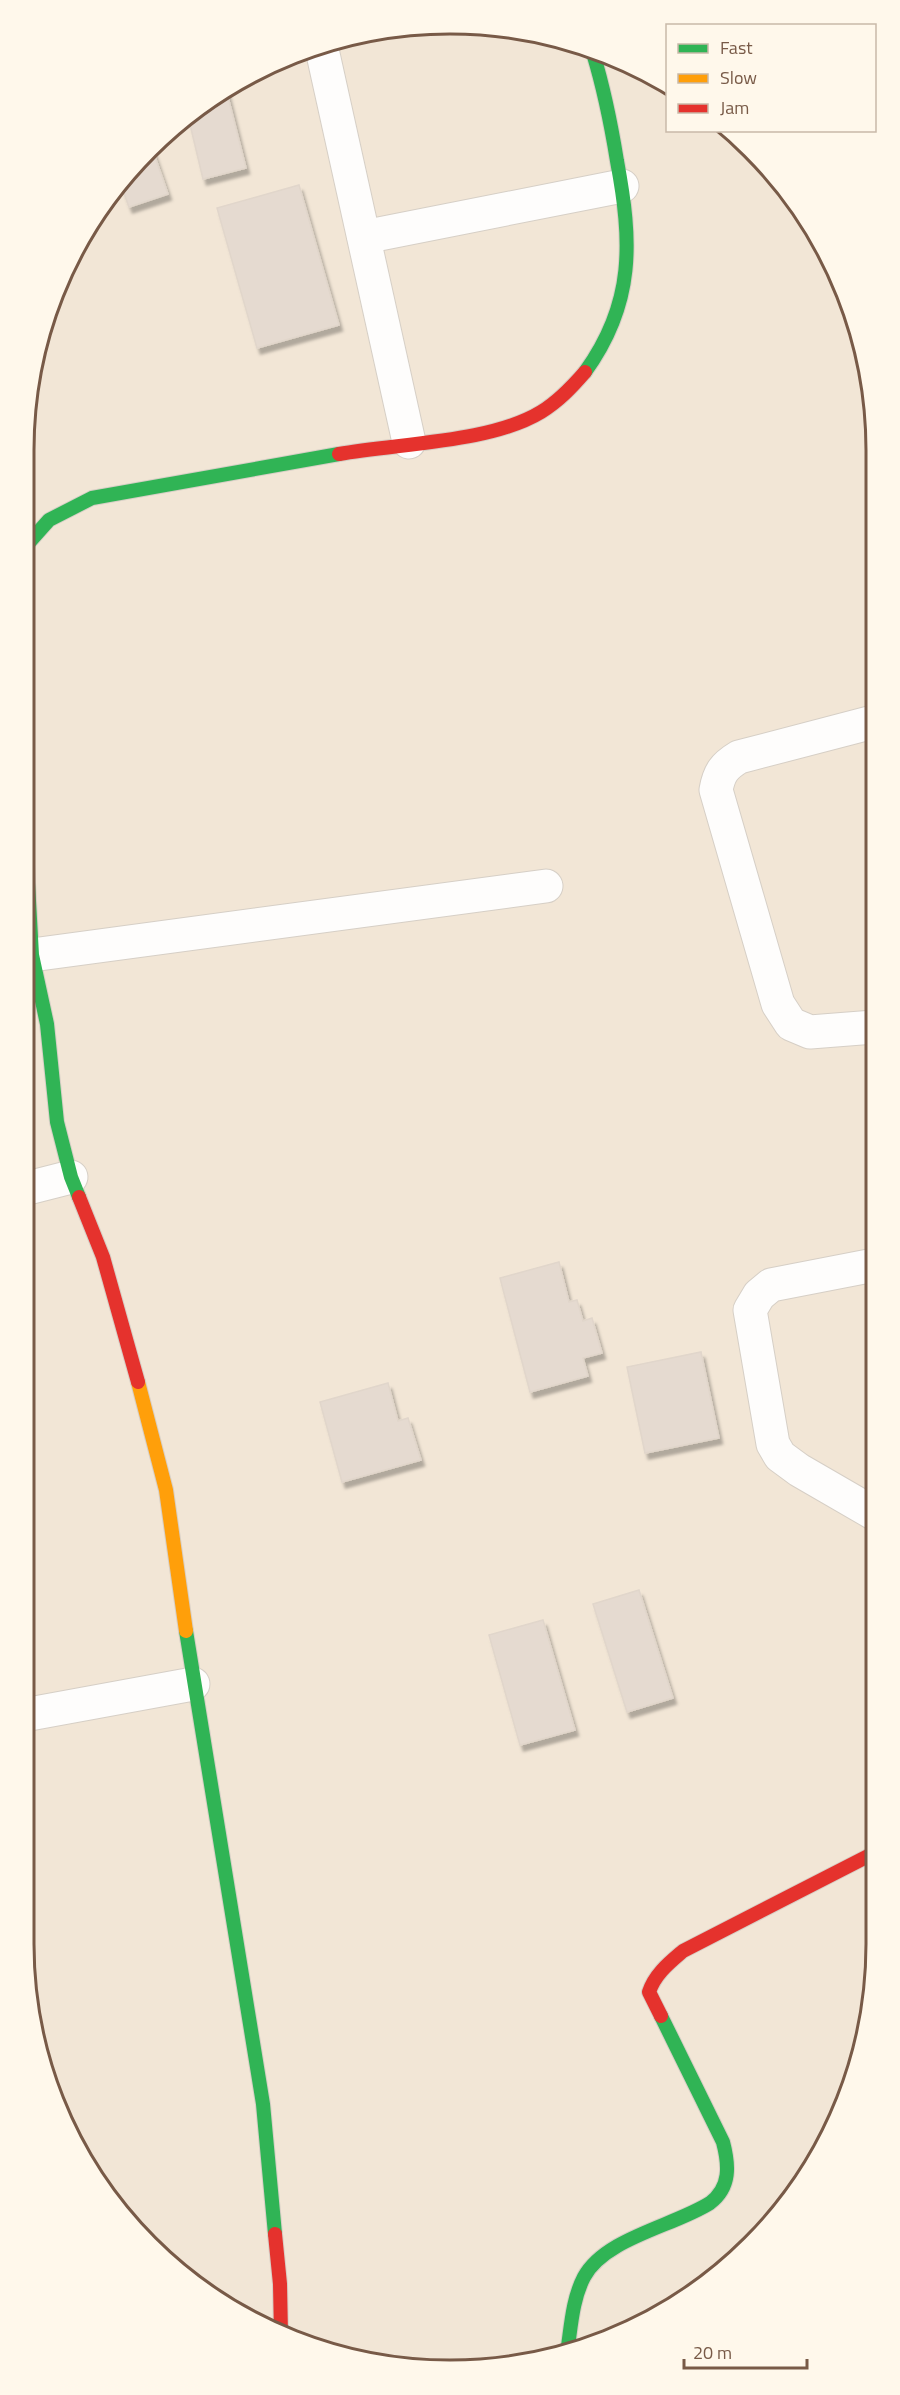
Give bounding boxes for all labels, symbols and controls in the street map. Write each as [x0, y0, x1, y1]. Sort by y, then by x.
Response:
legend [666, 24, 876, 132]
text: Fast [720, 34, 753, 61]
text: Slow [720, 64, 757, 91]
text: Jam [720, 94, 749, 121]
scale bar [684, 2332, 807, 2370]
text: 20 m [693, 2339, 732, 2366]

